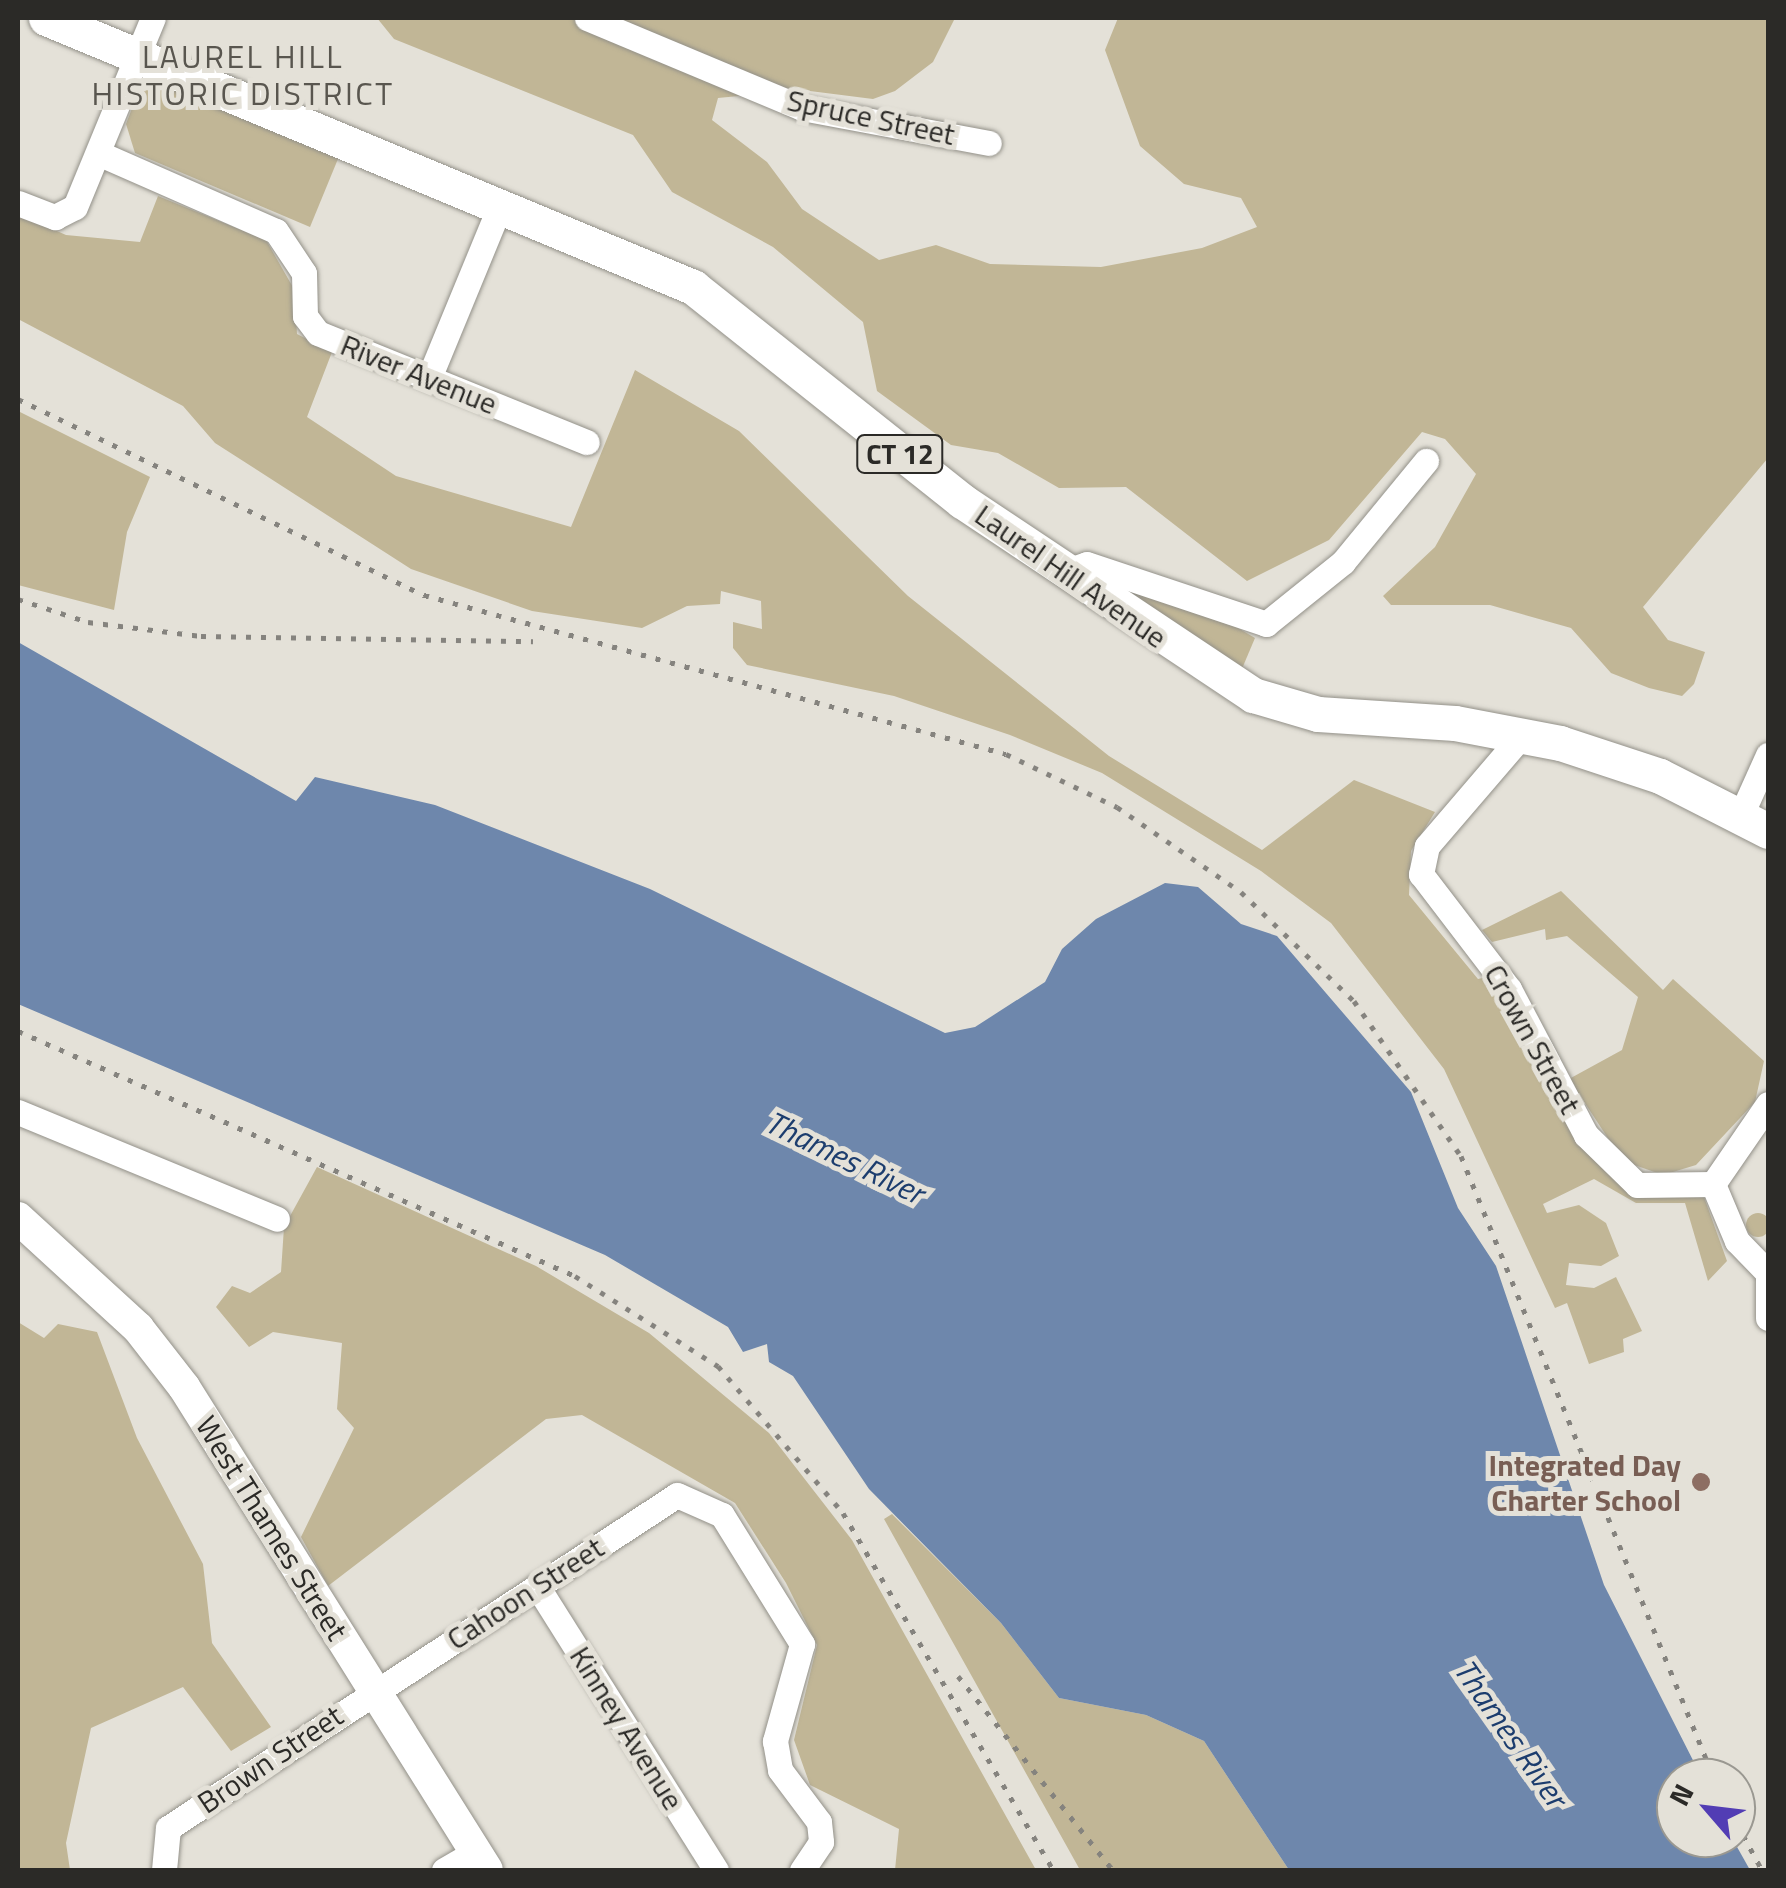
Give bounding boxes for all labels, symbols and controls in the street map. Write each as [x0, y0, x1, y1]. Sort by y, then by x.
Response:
district label: LAUREL HILL HISTORIC DISTRICT [91, 38, 395, 113]
street label: Spruce Street [784, 82, 958, 152]
street label: River Avenue [336, 326, 502, 422]
road number: CT 12 [855, 431, 945, 477]
street label: Laurel Hill Avenue [968, 497, 1174, 655]
street label: Crown Street [1477, 958, 1589, 1120]
water label: Thames River [760, 1102, 930, 1212]
street label: West Thames Street [189, 1409, 355, 1647]
place label: Integrated Day Charter School [1489, 1447, 1681, 1518]
marker: Integrated Day Charter School [1690, 1471, 1712, 1493]
street label: Cahoon Street [440, 1529, 610, 1657]
street label: Kinney Avenue [563, 1640, 691, 1816]
water label: Thames River [1446, 1652, 1576, 1814]
street label: Brown Street [191, 1697, 349, 1821]
north arrow [1656, 1758, 1756, 1858]
text: N [1657, 1776, 1704, 1813]

